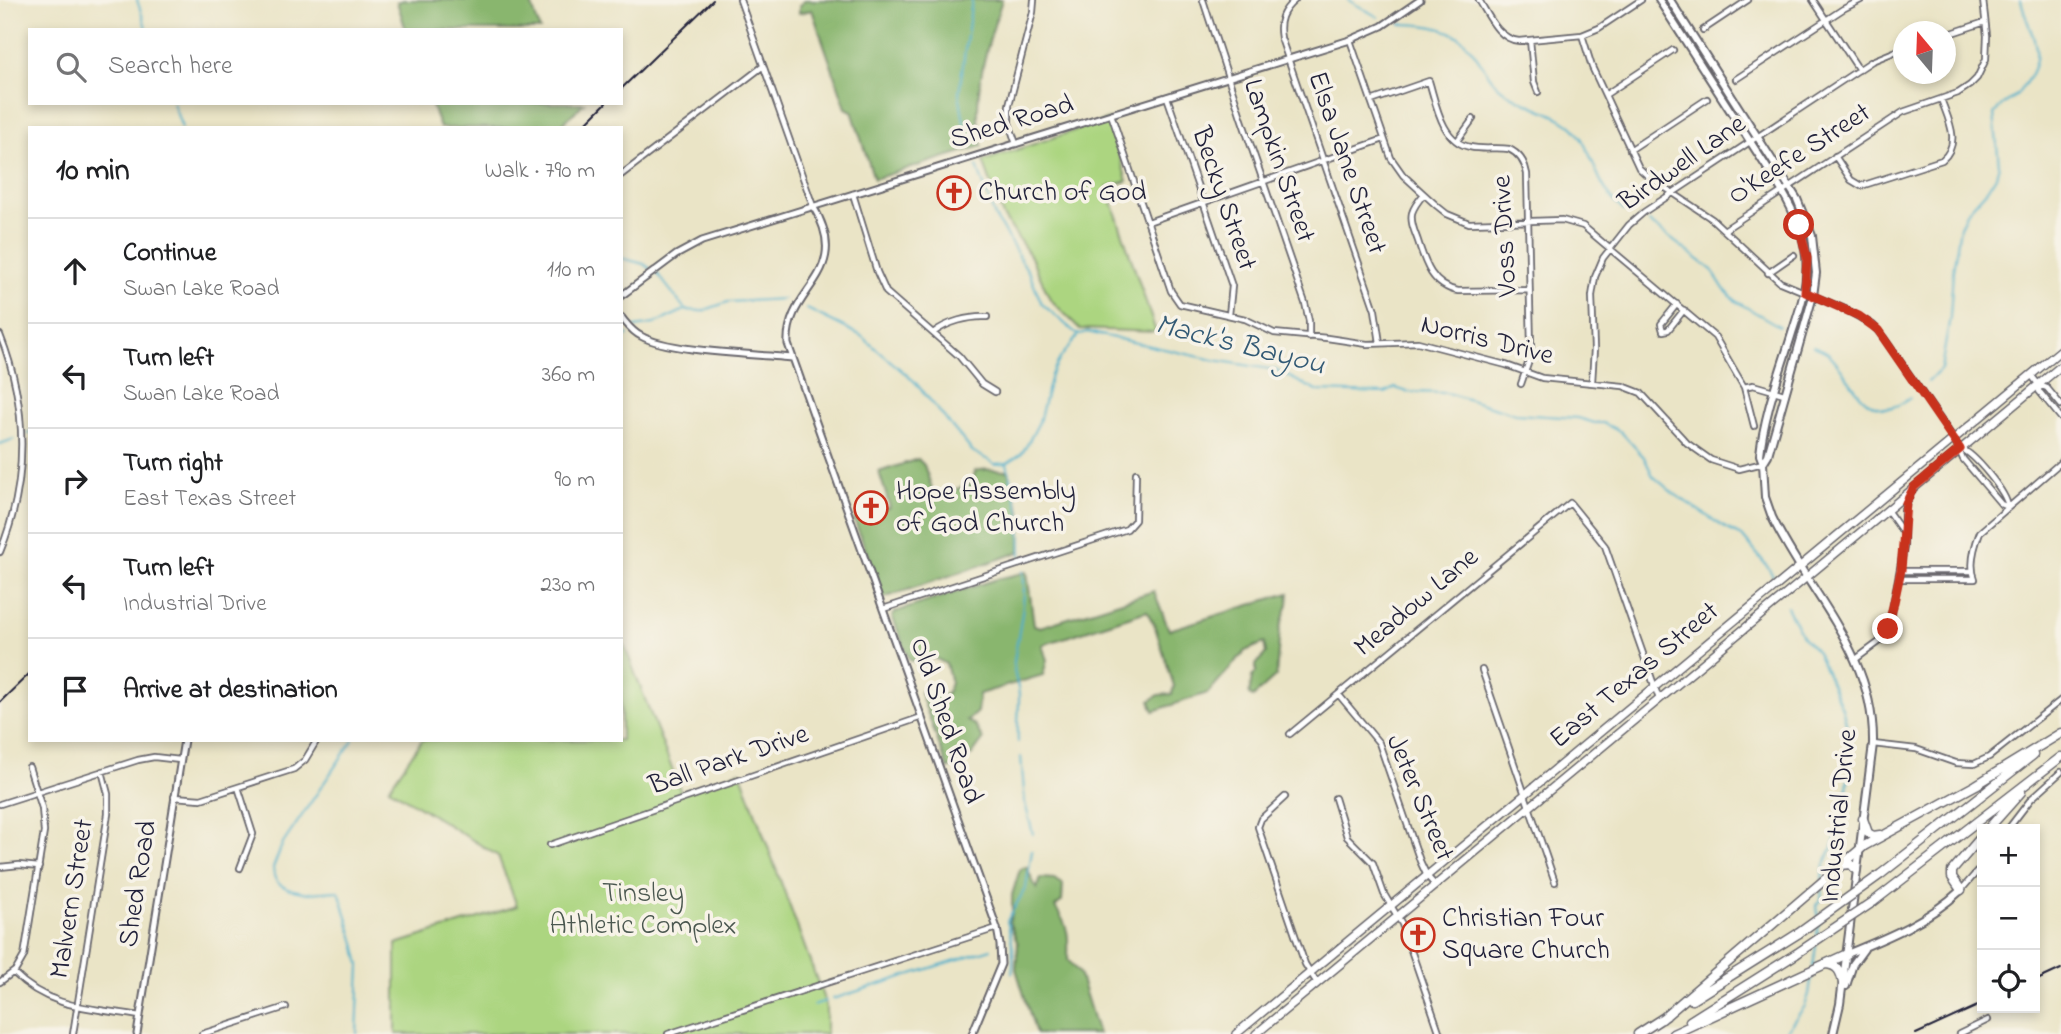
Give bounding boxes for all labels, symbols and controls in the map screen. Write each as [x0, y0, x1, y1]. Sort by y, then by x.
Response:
north arrow [1893, 21, 1956, 84]
search box [28, 28, 623, 105]
icon: search [52, 48, 90, 86]
text: Search here [108, 48, 233, 86]
street label: Elsa Jane Street [1296, 66, 1396, 260]
street label: Lampkin Street [1231, 74, 1325, 248]
street label: Shed Road [945, 85, 1079, 161]
street label: O'Keefe Street [1720, 93, 1880, 217]
street label: Birdwell Lane [1610, 105, 1756, 224]
street label: Becky Street [1179, 121, 1267, 276]
text: 10 min [56, 150, 129, 194]
text: Walk · 790 m [484, 155, 595, 188]
place label: Church of God [978, 173, 1147, 214]
church icon: Church of God [935, 174, 973, 212]
street label: Voss Drive [1482, 174, 1530, 299]
route start [1783, 209, 1814, 240]
text: Continue [123, 235, 216, 273]
icon: ahead [56, 252, 94, 290]
text: 110 m [547, 254, 595, 287]
text: Swan Lake Road [123, 273, 279, 306]
water label: Mack's Bayou [1151, 304, 1329, 388]
street label: Norris Drive [1416, 305, 1558, 377]
text: Turn left [123, 340, 214, 378]
icon: left [56, 357, 94, 395]
text: 360 m [542, 359, 595, 392]
text: Swan Lake Road [123, 378, 279, 411]
text: Turn right [123, 445, 223, 483]
icon: right [56, 462, 94, 500]
text: 90 m [555, 464, 595, 497]
place label: Hope Assembly of God Church [896, 472, 1076, 545]
text: East Texas Street [123, 483, 296, 516]
church icon: Hope Assembly of God Church [852, 489, 890, 527]
street label: Meadow Lane [1346, 538, 1489, 668]
text: Turn left [123, 550, 214, 588]
icon: left [56, 567, 94, 605]
text: 230 m [541, 569, 595, 602]
text: Industrial Drive [123, 588, 267, 621]
street label: East Texas Street [1541, 593, 1729, 759]
route end [1872, 613, 1903, 644]
street label: Old Shed Road [897, 632, 993, 810]
icon: arrive [56, 672, 94, 710]
text: Arrive at destination [123, 672, 338, 710]
street label: Ball Park Drive [643, 714, 815, 808]
street label: Industrial Drive [1810, 727, 1870, 905]
street label: Jeter Street [1374, 728, 1464, 868]
street label: Malvern Street [40, 816, 106, 982]
street label: Shed Road [109, 818, 169, 950]
map controls [1977, 824, 2040, 1013]
button: + [1977, 824, 2040, 887]
park label: Tinsley Athletic Complex [550, 874, 736, 947]
button: − [1977, 887, 2040, 950]
place label: Christian Four Square Church [1442, 899, 1610, 972]
church icon: Christian Four Square Church [1399, 916, 1437, 954]
button: locate [1977, 950, 2040, 1013]

